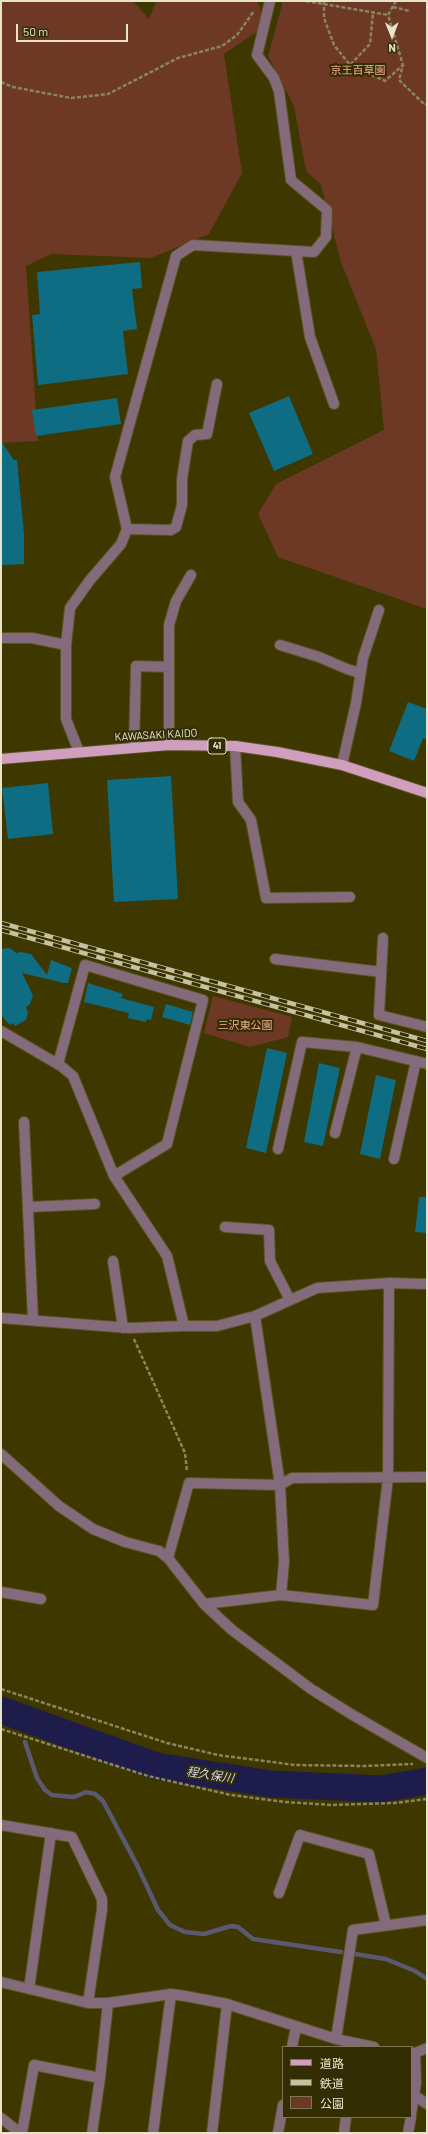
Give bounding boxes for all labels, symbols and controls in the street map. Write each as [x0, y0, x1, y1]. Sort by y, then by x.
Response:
scale bar [18, 16, 130, 42]
north arrow [372, 16, 412, 56]
text: 50 m [23, 24, 48, 38]
text: N [388, 42, 396, 55]
park label: 京王百草園 [331, 63, 385, 77]
street label: KAWASAKI KAIDO [114, 726, 198, 744]
road number: 41 [208, 738, 226, 754]
park label: 三沢東公園 [218, 1018, 272, 1032]
water label: 程久保川 [185, 1764, 235, 1786]
legend [282, 2046, 412, 2118]
text: 道路 [320, 2056, 344, 2070]
text: 鉄道 [320, 2076, 344, 2090]
text: 公園 [320, 2096, 344, 2110]

